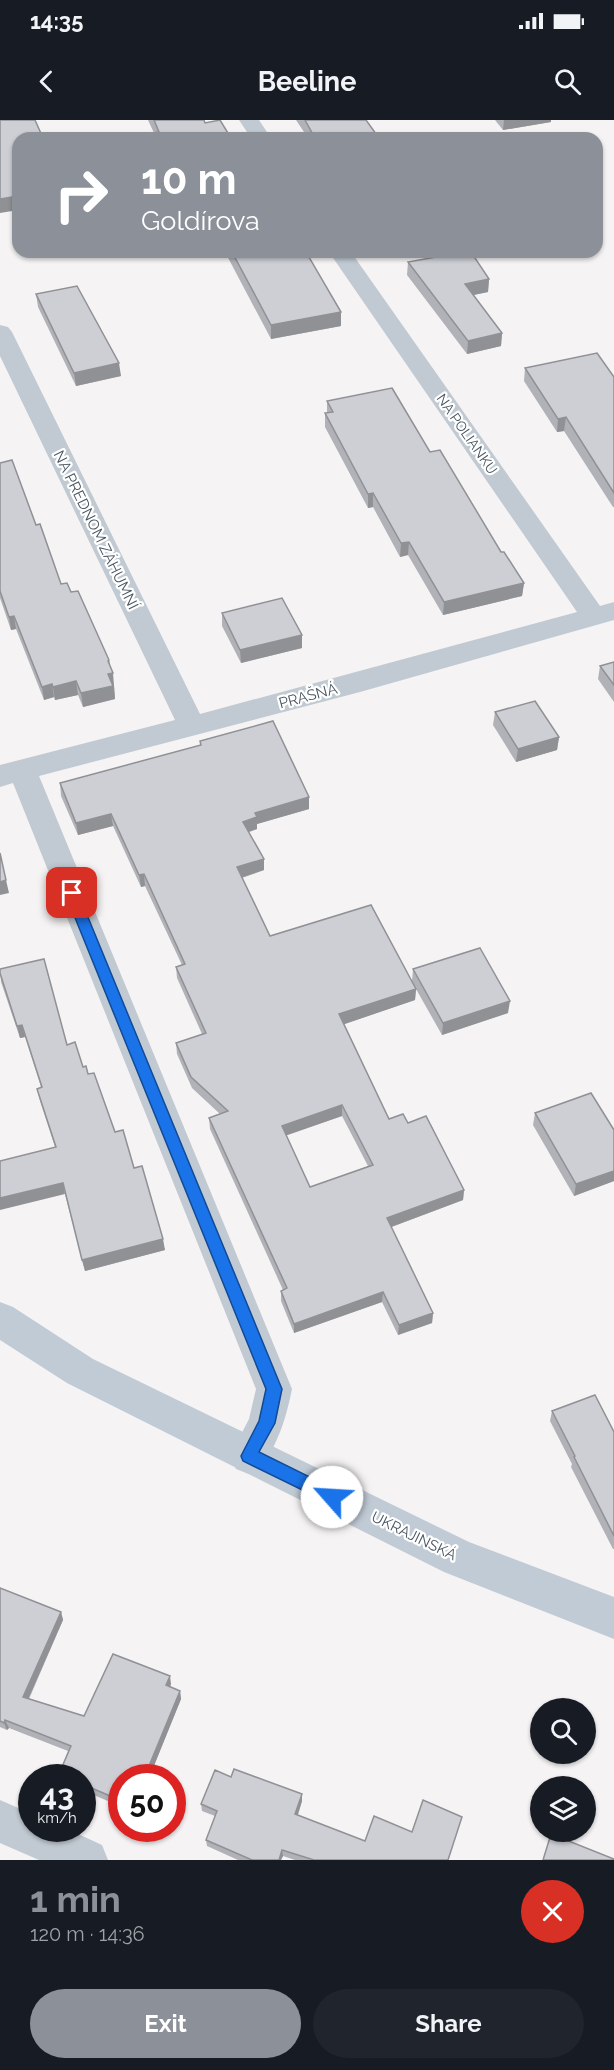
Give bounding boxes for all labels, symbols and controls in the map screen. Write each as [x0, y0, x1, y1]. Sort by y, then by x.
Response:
text: 14:35 [30, 8, 83, 34]
icon: back [30, 65, 63, 98]
icon: search [551, 65, 584, 98]
text: Beeline [258, 66, 356, 97]
text: 10 m [141, 155, 237, 204]
icon: right [42, 156, 120, 234]
text: Goldírova [141, 205, 260, 236]
street label: NA POLIANKU [433, 391, 501, 477]
street label: NA PREDNOM ZÁHUMNÍ [50, 448, 142, 613]
street label: PRAŠNÁ [276, 679, 339, 712]
pin [46, 867, 97, 918]
icon: arrive [55, 876, 88, 909]
position arrow [300, 1465, 364, 1529]
street label: UKRAJINSKÁ [369, 1508, 459, 1564]
map controls [530, 1698, 596, 1842]
button: search [530, 1698, 596, 1764]
speed limit sign: 50 [108, 1764, 186, 1842]
button: layers [530, 1776, 596, 1842]
text: 43 [40, 1778, 74, 1813]
text: km/h [37, 1809, 77, 1827]
text: 1 min [30, 1878, 121, 1920]
button: close [521, 1880, 584, 1943]
text: 120 m · 14:36 [30, 1922, 145, 1946]
button: Exit [30, 1989, 301, 2058]
button: Share [313, 1989, 584, 2058]

